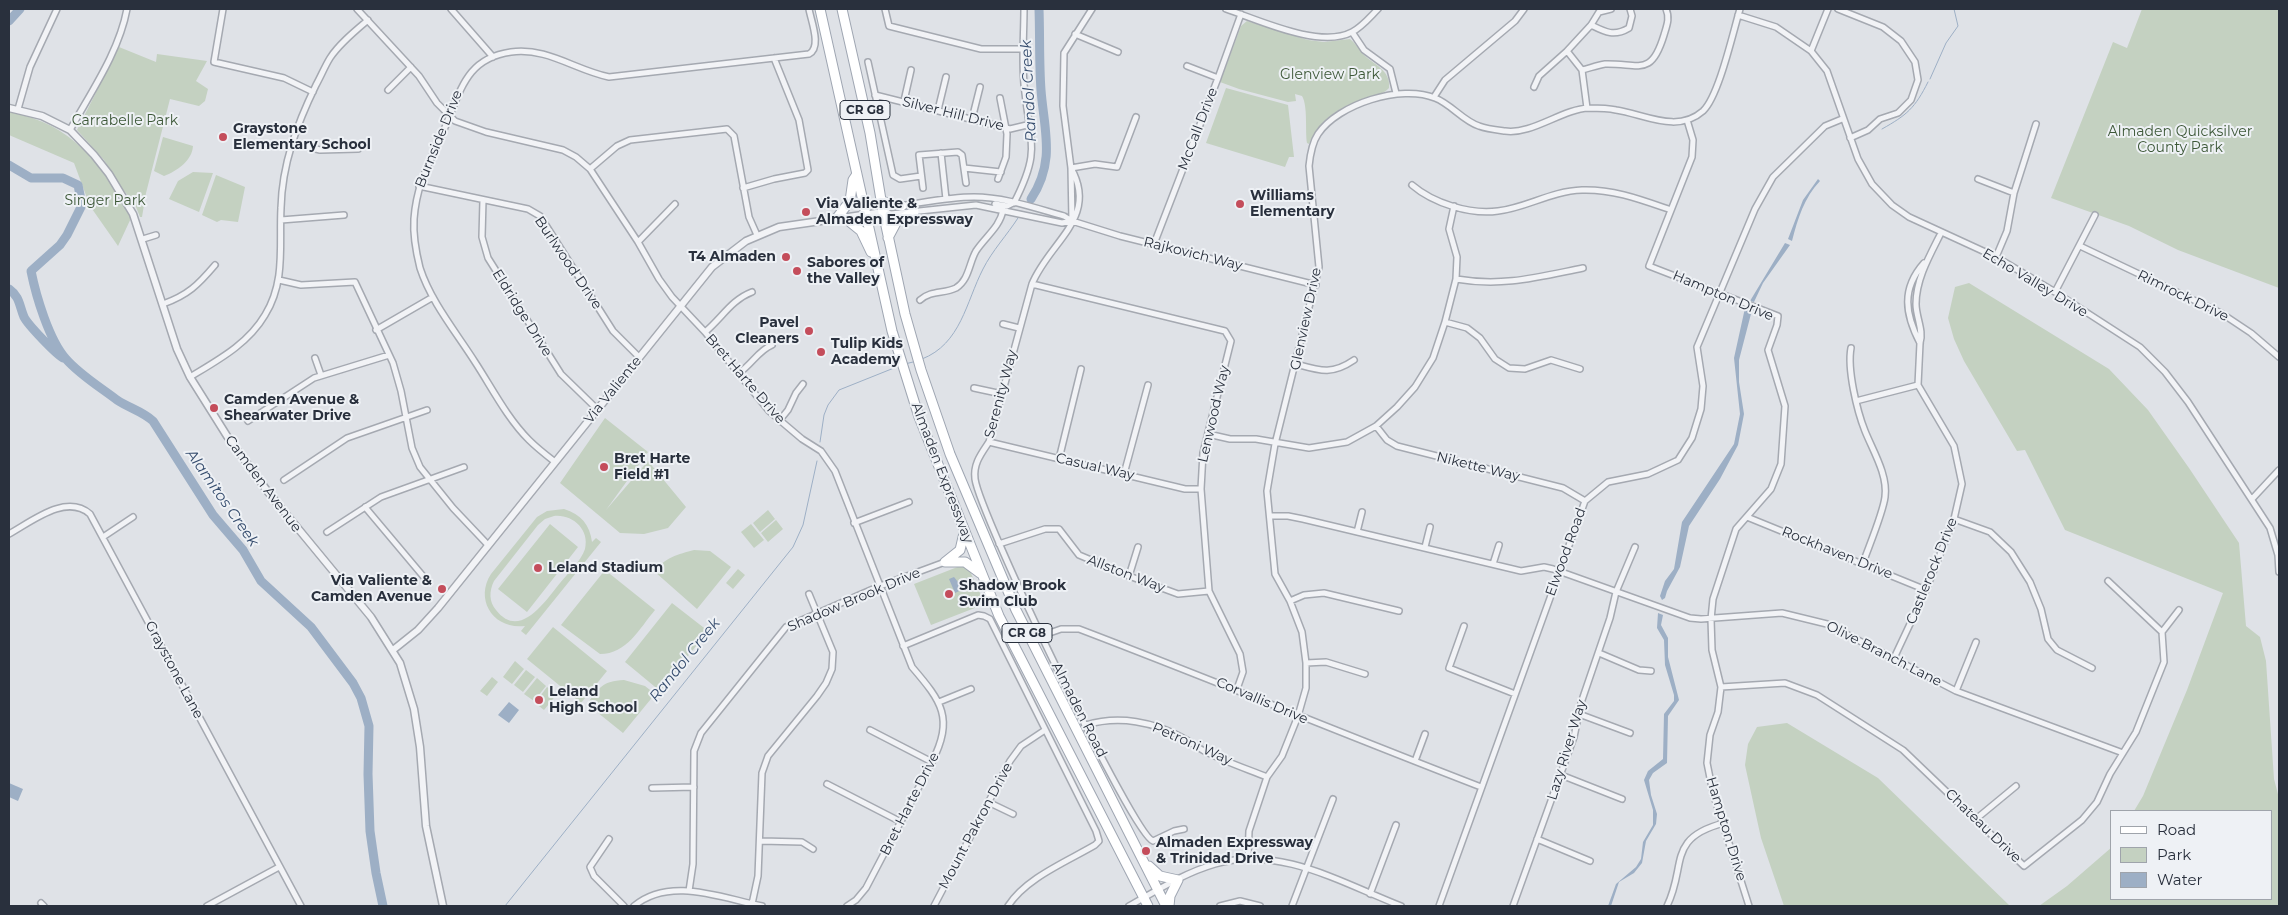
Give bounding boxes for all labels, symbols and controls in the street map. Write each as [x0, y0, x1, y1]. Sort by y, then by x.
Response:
water label: Randol Creek [1017, 39, 1041, 143]
park label: Glenview Park [1280, 67, 1380, 83]
street label: McCall Drive [1175, 85, 1221, 173]
street label: Burnside Drive [412, 88, 466, 190]
street label: Silver Hill Drive [900, 93, 1006, 135]
road number: CR G8 [840, 100, 890, 120]
park label: Carrabelle Park [72, 113, 178, 129]
place label: Graystone Elementary School [233, 121, 371, 154]
park label: Almaden Quicksilver County Park [2108, 124, 2252, 156]
marker: Graystone Elementary School [217, 131, 229, 143]
place label: Williams Elementary [1250, 188, 1335, 220]
park label: Singer Park [64, 193, 146, 209]
place label: Via Valiente & Almaden Expressway [816, 196, 973, 228]
marker: Williams Elementary [1234, 198, 1246, 210]
marker: Via Valiente & Almaden Expressway [800, 206, 812, 218]
street label: Burlwood Drive [531, 213, 605, 313]
street label: Rajkovich Way [1142, 234, 1244, 274]
street label: Echo Valley Drive [1979, 245, 2091, 321]
place label: T4 Almaden [688, 249, 776, 265]
marker: T4 Almaden [780, 251, 792, 263]
place label: Sabores of the Valley [807, 255, 884, 288]
marker: Sabores of the Valley [791, 265, 803, 277]
street label: Eldridge Drive [488, 266, 556, 360]
street label: Glenview Drive [1287, 266, 1325, 372]
street label: Hampton Drive [1670, 267, 1776, 325]
street label: Rimrock Drive [2135, 267, 2231, 325]
place label: Pavel Cleaners [735, 315, 799, 348]
marker: Pavel Cleaners [803, 325, 815, 337]
street label: Bret Harte Drive [701, 331, 789, 427]
place label: Tulip Kids Academy [831, 336, 903, 368]
marker: Tulip Kids Academy [815, 346, 827, 358]
street label: Serenity Way [981, 348, 1021, 440]
street label: Via Valiente [581, 353, 645, 427]
street label: Lenwood Way [1195, 364, 1233, 464]
place label: Camden Avenue & Shearwater Drive [224, 392, 359, 424]
street label: Almaden Expressway [907, 400, 977, 546]
marker: Camden Avenue & Shearwater Drive [208, 402, 220, 414]
street label: Camden Avenue [221, 432, 305, 536]
water label: Alamitos Creek [182, 446, 262, 550]
street label: Nikette Way [1435, 449, 1521, 485]
street label: Casual Way [1054, 450, 1136, 484]
place label: Bret Harte Field #1 [614, 451, 690, 484]
marker: Bret Harte Field #1 [598, 461, 610, 473]
street label: Elwood Road [1542, 506, 1590, 598]
street label: Castlerock Drive [1903, 515, 1961, 627]
street label: Rockhaven Drive [1779, 523, 1895, 583]
street label: Allston Way [1085, 551, 1167, 597]
place label: Leland Stadium [548, 560, 663, 576]
marker: Leland Stadium [532, 562, 544, 574]
street label: Shadow Brook Drive [785, 564, 923, 636]
place label: Via Valiente & Camden Avenue [311, 573, 432, 606]
place label: Shadow Brook Swim Club [959, 578, 1066, 610]
marker: Via Valiente & Camden Avenue [436, 583, 448, 595]
marker: Shadow Brook Swim Club [943, 588, 955, 600]
water label: Randol Creek [646, 615, 724, 705]
street label: Graystone Lane [141, 618, 207, 722]
street label: Olive Branch Lane [1823, 618, 1945, 690]
road number: CR G8 [1002, 624, 1052, 642]
street label: Almaden Road [1048, 660, 1110, 760]
street label: Corvallis Drive [1213, 674, 1311, 728]
place label: Leland High School [549, 684, 637, 716]
marker: Leland High School [533, 694, 545, 706]
street label: Lazy River Way [1544, 698, 1590, 802]
street label: Petroni Way [1150, 719, 1234, 769]
street label: Bret Harte Drive [877, 750, 943, 858]
street label: Mount Pakron Drive [936, 760, 1016, 892]
street label: Hampton Drive [1702, 775, 1750, 883]
street label: Chateau Drive [1941, 785, 2025, 867]
legend [2110, 810, 2273, 900]
text: Road [2157, 820, 2196, 839]
place label: Almaden Expressway & Trinidad Drive [1156, 835, 1313, 868]
marker: Almaden Expressway & Trinidad Drive [1140, 845, 1152, 857]
text: Park [2157, 845, 2191, 864]
text: Water [2157, 870, 2203, 889]

